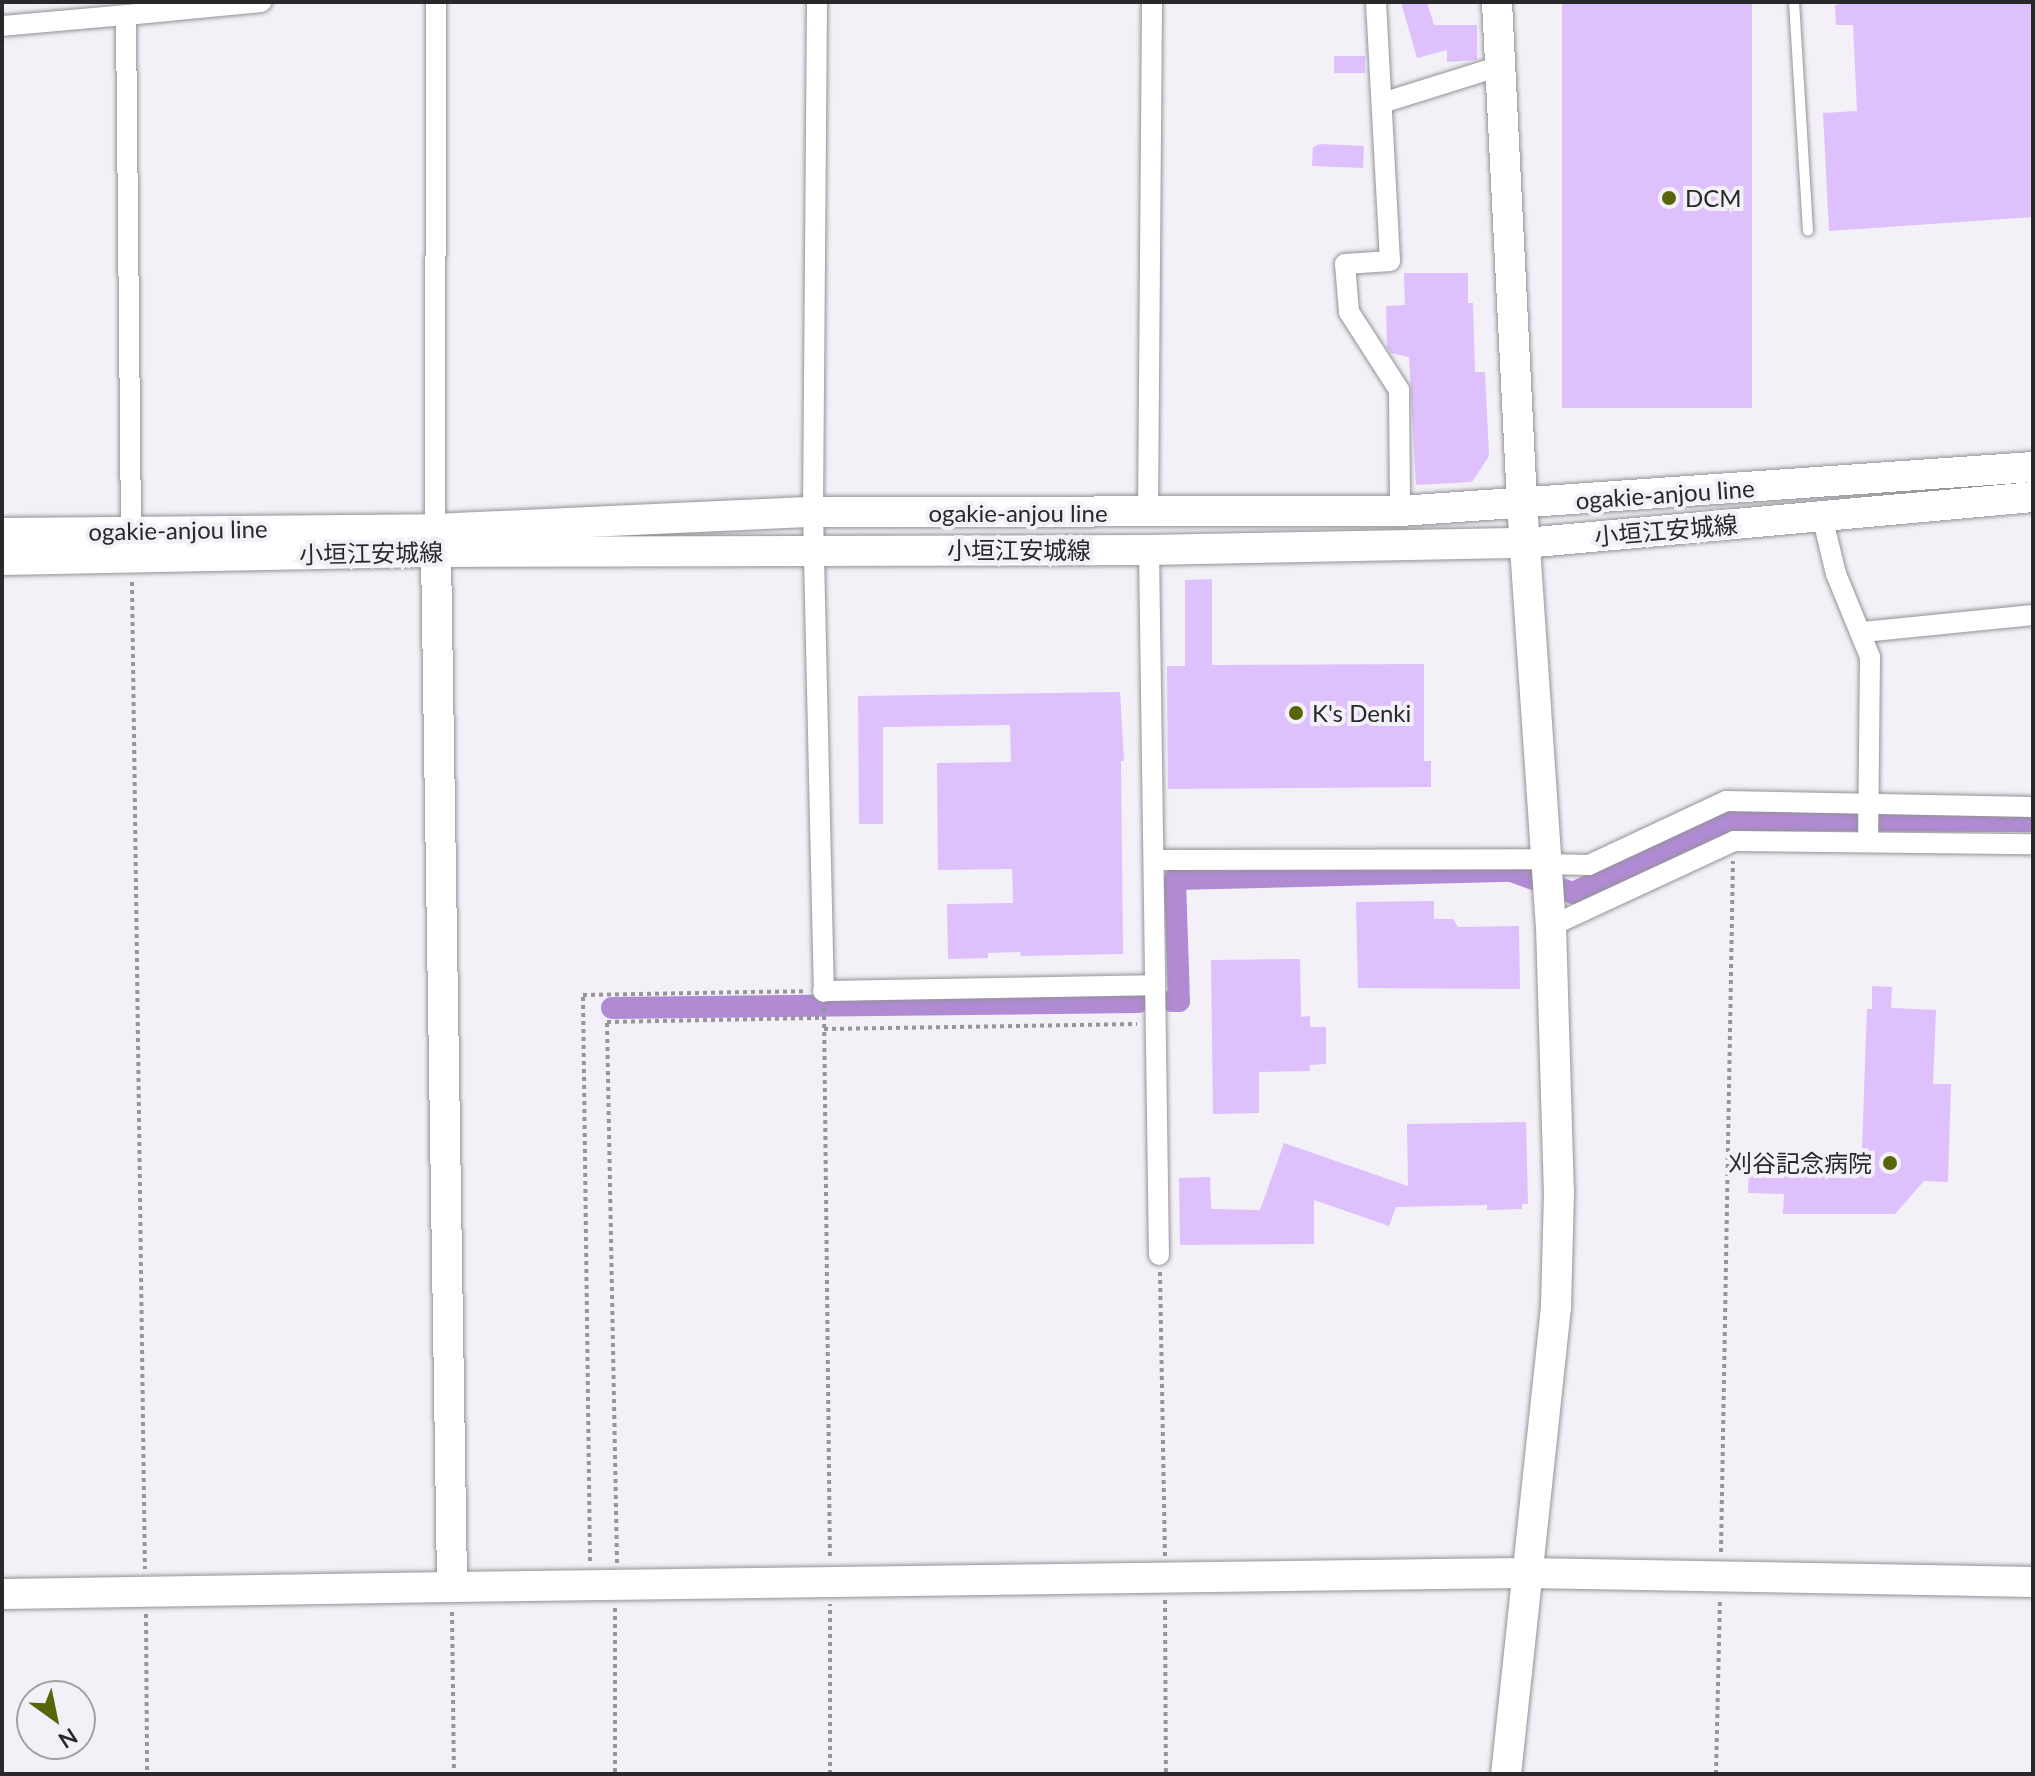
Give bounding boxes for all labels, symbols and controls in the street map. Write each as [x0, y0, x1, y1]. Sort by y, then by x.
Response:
place label: DCM [1685, 184, 1742, 212]
marker: DCM [1660, 189, 1678, 207]
street label: ogakie-anjou line [1575, 473, 1755, 515]
street label: ogakie-anjou line [928, 499, 1108, 527]
street label: 小垣江安城線 [1593, 509, 1739, 551]
street label: ogakie-anjou line [88, 514, 268, 546]
street label: 小垣江安城線 [947, 536, 1091, 564]
street label: 小垣江安城線 [299, 537, 443, 569]
place label: K's Denki [1312, 699, 1411, 727]
marker: K's Denki [1287, 704, 1305, 722]
place label: 刈谷記念病院 [1728, 1149, 1872, 1177]
marker: 刈谷記念病院 [1879, 1152, 1901, 1174]
north arrow [16, 1680, 96, 1760]
text: N [54, 1723, 83, 1755]

